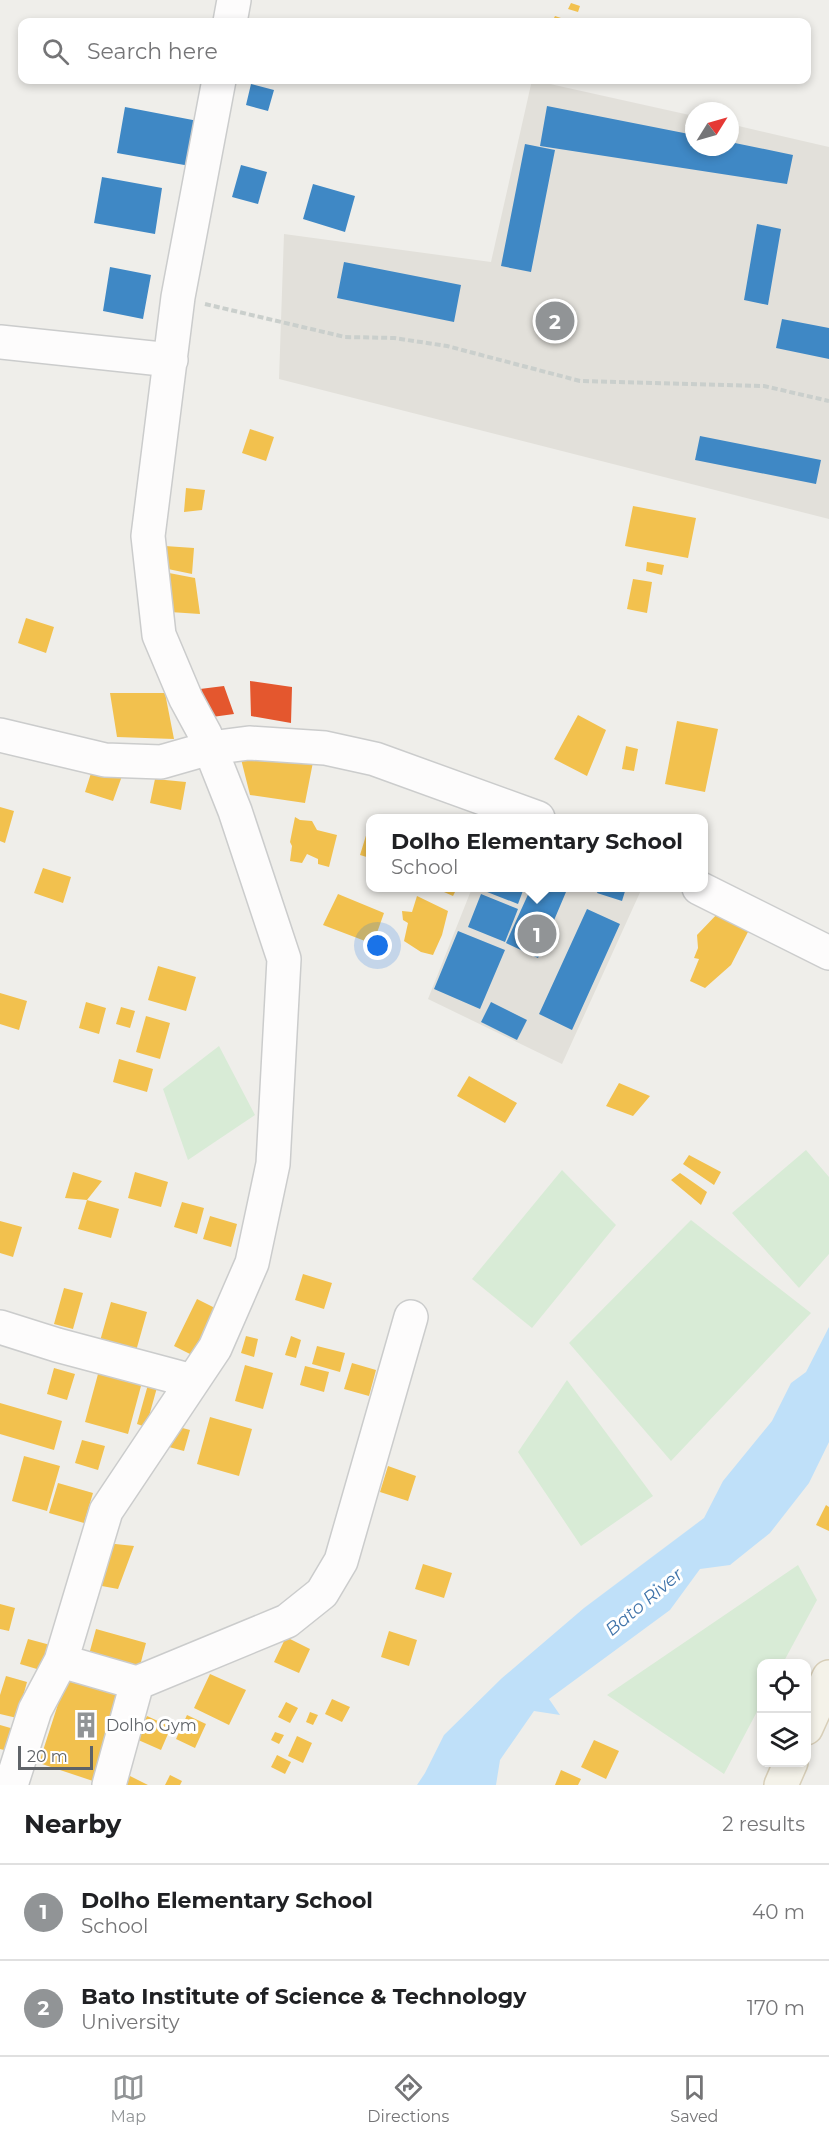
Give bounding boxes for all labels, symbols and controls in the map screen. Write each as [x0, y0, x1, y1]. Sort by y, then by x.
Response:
search box [18, 18, 811, 84]
icon: search [39, 35, 72, 68]
text: Search here [87, 38, 218, 65]
north arrow [685, 102, 739, 156]
pin: 2 [536, 298, 574, 344]
popup [366, 814, 708, 892]
text: Dolho Elementary School [391, 828, 683, 855]
text: School [391, 855, 458, 879]
pin: 1 [518, 912, 556, 956]
your location [363, 931, 392, 960]
water label: Bato River [601, 1563, 688, 1641]
map controls [757, 1659, 811, 1767]
button: locate [757, 1659, 811, 1713]
building icon: Dolho Gym [71, 1710, 101, 1740]
button: layers [757, 1713, 811, 1767]
place label: Dolho Gym [106, 1716, 197, 1735]
scale bar [18, 1743, 93, 1770]
text: 20 m [27, 1747, 68, 1766]
text: Nearby [24, 1808, 121, 1840]
text: 2 results [722, 1812, 805, 1836]
text: Dolho Elementary School [81, 1887, 373, 1914]
text: 1 [40, 1900, 47, 1924]
text: 40 m [752, 1900, 805, 1924]
text: School [81, 1914, 148, 1938]
text: Bato Institute of Science & Technology [81, 1983, 526, 2010]
text: 2 [38, 1996, 49, 2020]
text: 170 m [747, 1996, 805, 2020]
text: University [81, 2010, 180, 2034]
tab: Map [111, 2071, 146, 2126]
tab: Directions [367, 2071, 449, 2126]
tab: Saved [670, 2071, 718, 2126]

